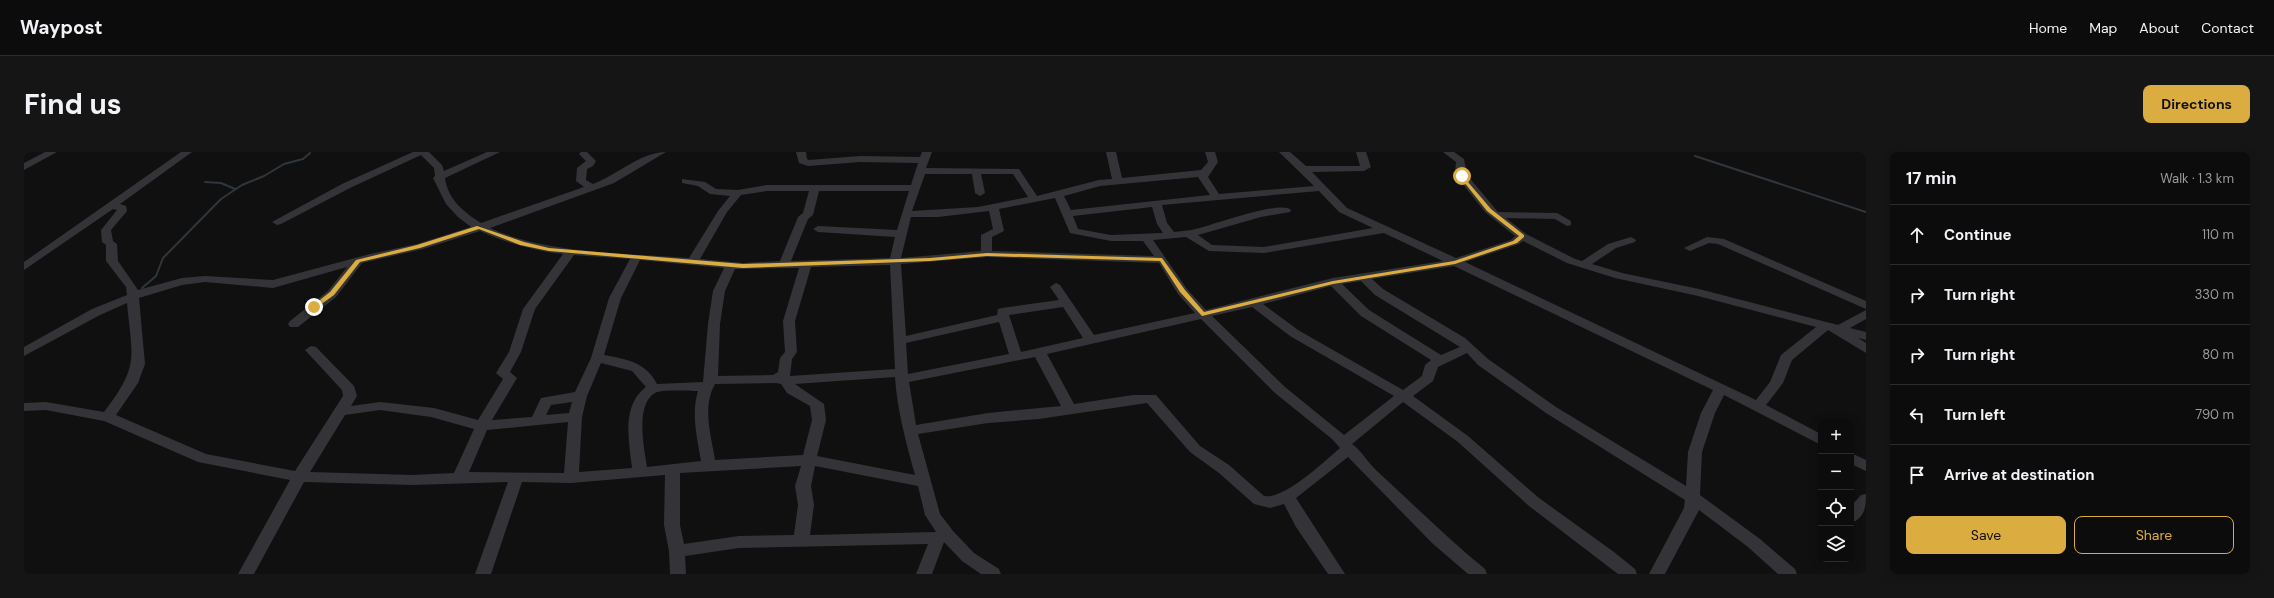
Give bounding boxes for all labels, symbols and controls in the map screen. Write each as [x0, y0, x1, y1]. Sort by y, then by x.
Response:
text: Waypost [20, 15, 103, 40]
text: Home [2029, 19, 2067, 37]
text: Map [2089, 19, 2117, 37]
text: About [2139, 19, 2179, 37]
text: Contact [2201, 19, 2254, 37]
button: Directions [2143, 85, 2250, 123]
text: Find us [24, 86, 122, 123]
route start [1453, 167, 1471, 185]
text: 17 min [1906, 167, 1956, 189]
text: Walk · 1.3 km [2160, 170, 2234, 187]
icon: ahead [1906, 224, 1928, 246]
text: Continue [1944, 225, 2012, 245]
text: 110 m [2202, 226, 2234, 243]
icon: right [1906, 284, 1928, 306]
text: Turn right [1944, 285, 2015, 305]
text: 330 m [2195, 286, 2234, 303]
route end [305, 298, 323, 316]
icon: right [1906, 344, 1928, 366]
text: Turn right [1944, 345, 2015, 365]
text: 80 m [2202, 346, 2234, 363]
icon: left [1906, 404, 1928, 426]
text: Turn left [1944, 405, 2005, 425]
text: 790 m [2195, 406, 2234, 423]
map controls [1818, 418, 1854, 562]
button: + [1818, 418, 1854, 454]
button: − [1818, 454, 1854, 490]
icon: arrive [1906, 464, 1928, 486]
text: Arrive at destination [1944, 465, 2095, 485]
button: locate [1818, 490, 1854, 526]
button: Save [1906, 516, 2066, 554]
button: Share [2074, 516, 2234, 554]
button: layers [1818, 526, 1854, 562]

